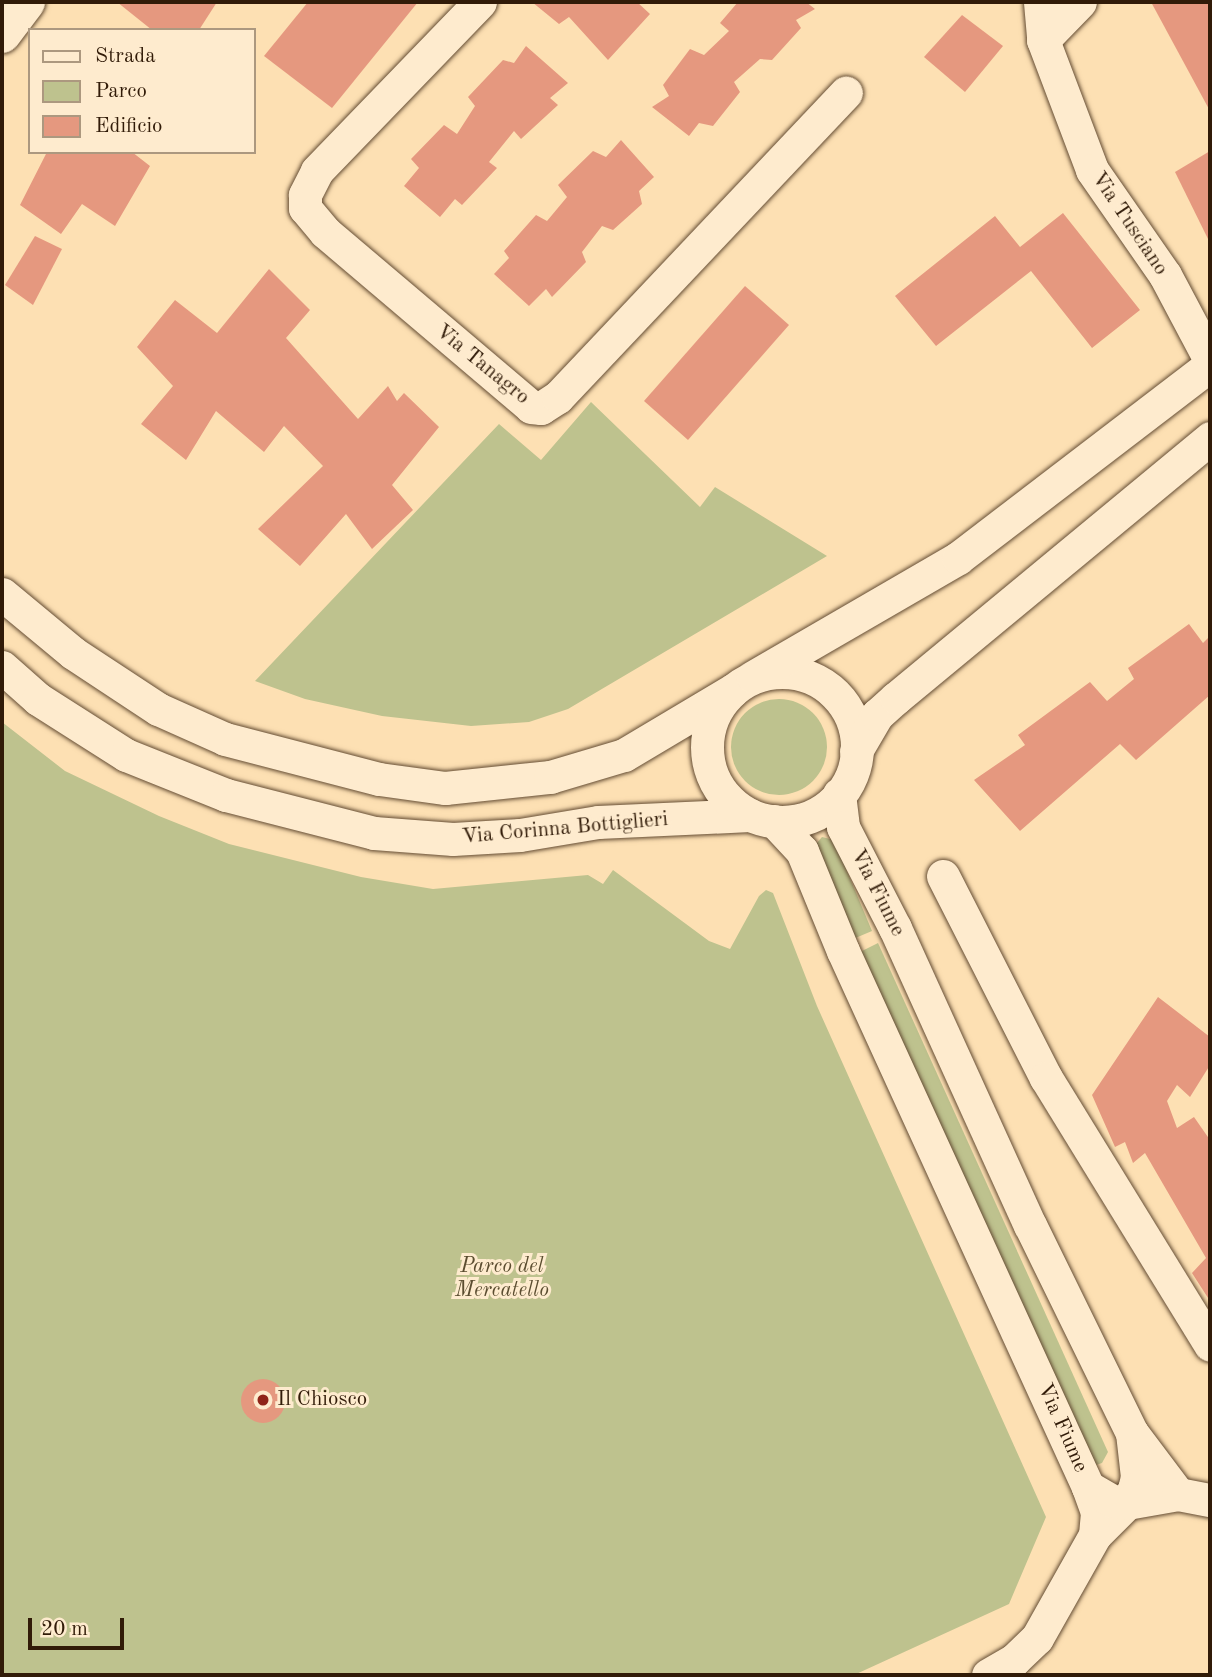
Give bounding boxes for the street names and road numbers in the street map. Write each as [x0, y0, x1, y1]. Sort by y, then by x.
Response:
street label: Via Tusciano [1085, 167, 1173, 281]
street label: Via Tanagro [430, 319, 534, 411]
street label: Via Corinna Bottiglieri [461, 807, 669, 851]
street label: Via Fiume [844, 845, 910, 941]
street label: Via Fiume [1031, 1380, 1093, 1476]

